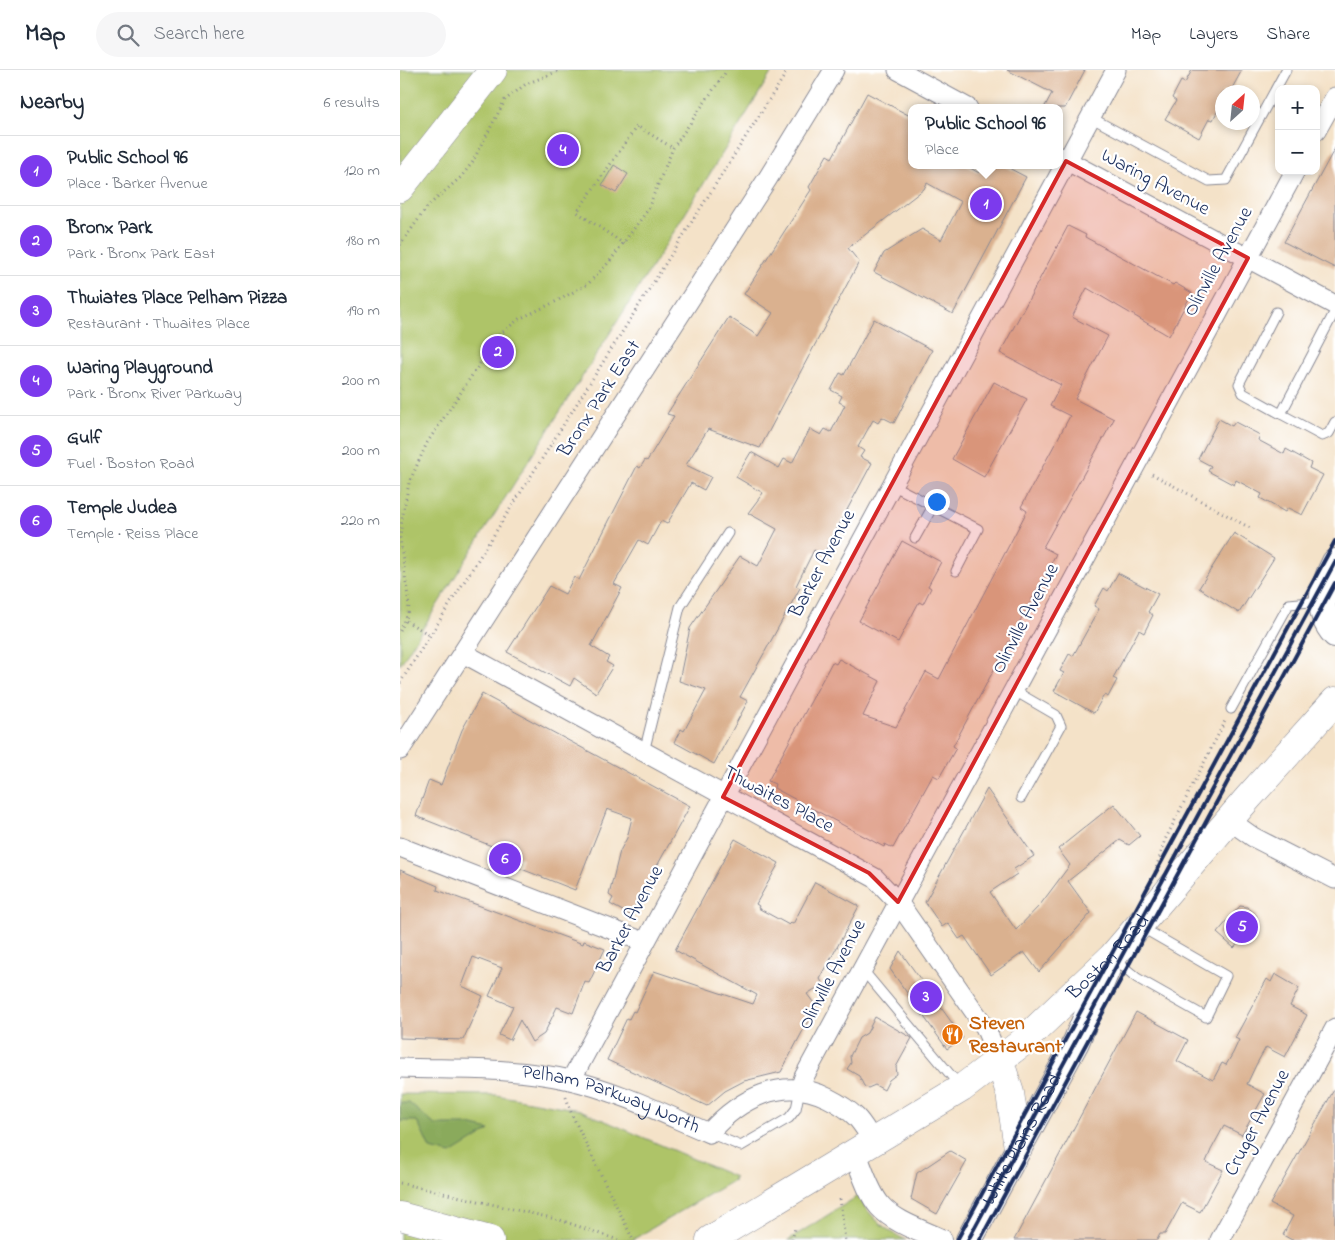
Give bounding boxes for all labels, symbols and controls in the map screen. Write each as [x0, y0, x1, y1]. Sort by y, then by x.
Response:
search box [96, 12, 446, 57]
text: Map [25, 17, 66, 52]
icon: search [114, 21, 142, 49]
text: Search here [154, 21, 245, 48]
text: Map [1131, 22, 1161, 48]
text: Layers [1189, 22, 1239, 48]
text: Share [1267, 22, 1310, 48]
north arrow [1215, 85, 1260, 130]
map controls [1275, 85, 1320, 175]
button: + [1275, 85, 1320, 130]
text: Nearby [20, 88, 84, 118]
text: 6 results [323, 91, 380, 115]
popup [908, 104, 1063, 169]
text: Public School 96 [925, 111, 1046, 138]
button: − [1275, 130, 1320, 175]
pin: 4 [547, 131, 579, 169]
text: Place [925, 138, 959, 162]
street label: Waring Avenue [1095, 142, 1215, 225]
text: Public School 96 [67, 145, 188, 172]
text: 1 [33, 159, 39, 183]
text: 120 m [344, 159, 380, 183]
text: Place · Barker Avenue [67, 172, 208, 196]
pin: 1 [970, 185, 1002, 223]
street label: Olinville Avenue [1177, 202, 1261, 322]
text: Bronx Park [67, 215, 153, 242]
text: 2 [32, 229, 40, 253]
text: 180 m [346, 229, 380, 253]
text: Park · Bronx Park East [67, 242, 215, 266]
text: Thwiates Place Pelham Pizza [67, 285, 287, 312]
text: 3 [33, 299, 39, 323]
text: 190 m [347, 299, 380, 323]
text: Restaurant · Thwaites Place [67, 312, 250, 336]
pin: 2 [482, 333, 514, 371]
street label: Bronx Park East [551, 334, 649, 464]
text: Waring Playground [67, 355, 213, 382]
text: 4 [33, 369, 39, 393]
text: 200 m [342, 369, 380, 393]
text: Park · Bronx River Parkway [67, 382, 242, 406]
text: Gulf [67, 425, 102, 452]
text: 5 [31, 439, 41, 463]
text: 200 m [342, 439, 380, 463]
text: Fuel · Boston Road [67, 452, 194, 476]
your location [924, 489, 950, 515]
text: Temple Judea [67, 495, 177, 522]
street label: Barker Avenue [782, 505, 864, 624]
text: 6 [32, 509, 40, 533]
text: 220 m [341, 509, 380, 533]
text: Temple · Reiss Place [67, 522, 198, 546]
street label: Olinville Avenue [985, 558, 1067, 680]
street label: Thwaites Place [717, 759, 839, 841]
pin: 6 [489, 840, 521, 878]
street label: Barker Avenue [590, 861, 672, 980]
street label: Boston Road [1060, 908, 1157, 1008]
pin: 5 [1226, 908, 1258, 946]
street label: Olinville Avenue [792, 914, 874, 1036]
pin: 3 [910, 978, 942, 1016]
place label: Steven Restaurant [969, 1010, 1062, 1062]
restaurant icon: Steven Restaurant [941, 1023, 965, 1047]
street label: Pelham Parkway North [520, 1058, 704, 1142]
street label: Cruger Avenue [1218, 1064, 1299, 1182]
street label: White Plains Road [975, 1069, 1070, 1211]

